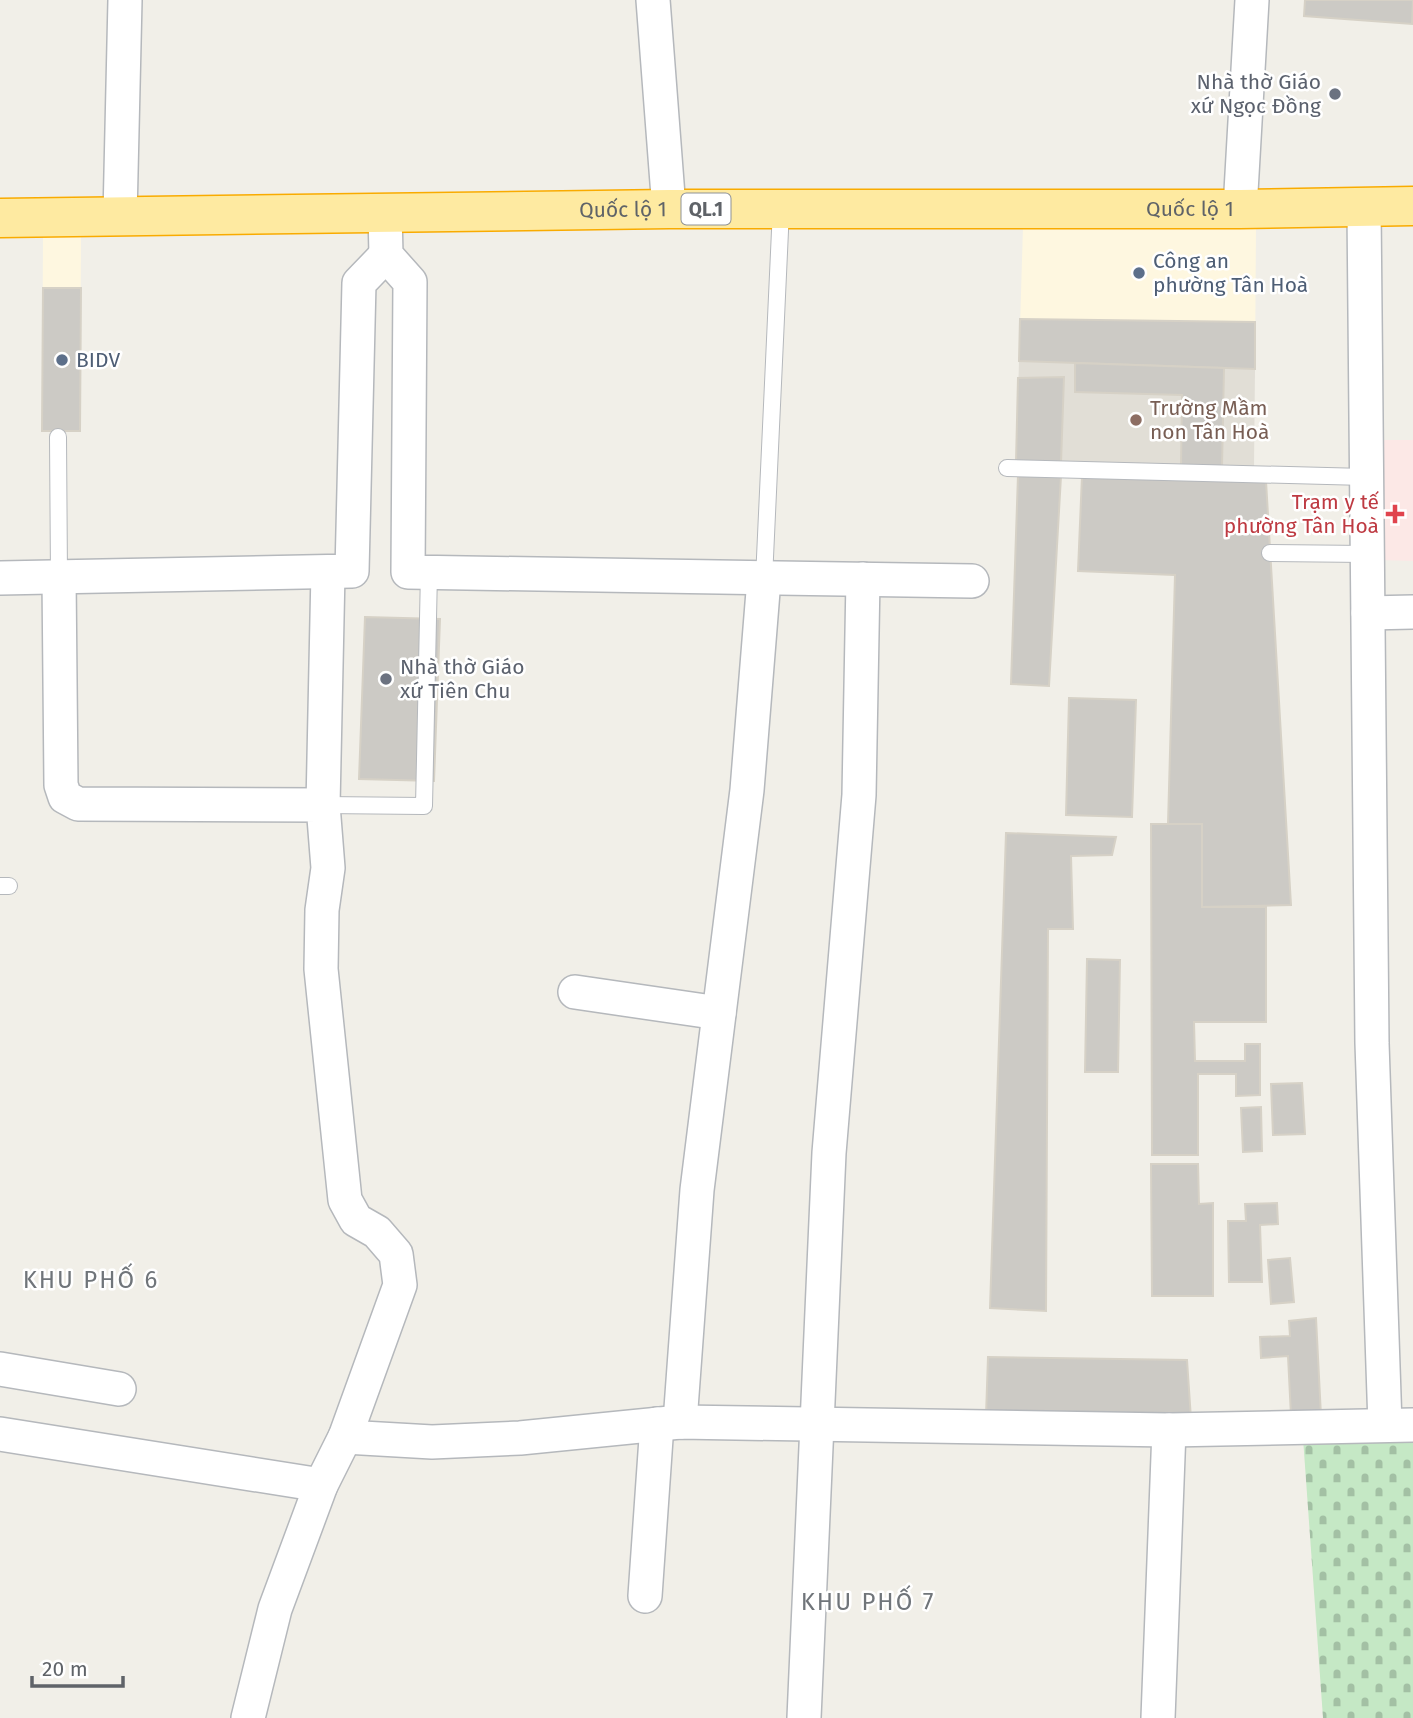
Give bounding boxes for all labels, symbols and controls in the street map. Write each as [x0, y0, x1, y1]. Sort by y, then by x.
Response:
place label: Nhà thờ Giáo xứ Ngọc Đồng [1191, 69, 1321, 119]
marker: Nhà thờ Giáo xứ Ngọc Đồng [1327, 86, 1343, 102]
road number: QL.1 [682, 194, 730, 224]
street label: Quốc lộ 1 [579, 196, 667, 223]
street label: Quốc lộ 1 [1146, 196, 1234, 222]
place label: Công an phường Tân Hoà [1153, 248, 1308, 298]
marker: Công an phường Tân Hoà [1131, 265, 1147, 281]
place label: BIDV [76, 347, 120, 373]
marker: BIDV [54, 352, 70, 368]
place label: Trường Mầm non Tân Hoà [1150, 395, 1269, 445]
marker: Trường Mầm non Tân Hoà [1128, 412, 1144, 428]
place label: Trạm y tế phường Tân Hoà [1224, 489, 1380, 539]
marker: Trạm y tế phường Tân Hoà [1385, 504, 1405, 524]
place label: Nhà thờ Giáo xứ Tiên Chu [400, 654, 524, 704]
marker: Nhà thờ Giáo xứ Tiên Chu [378, 671, 394, 687]
district label: KHU PHỐ 6 [23, 1262, 159, 1294]
district label: KHU PHỐ 7 [801, 1584, 935, 1616]
scale bar [32, 1644, 122, 1688]
text: 20 m [42, 1656, 88, 1682]

